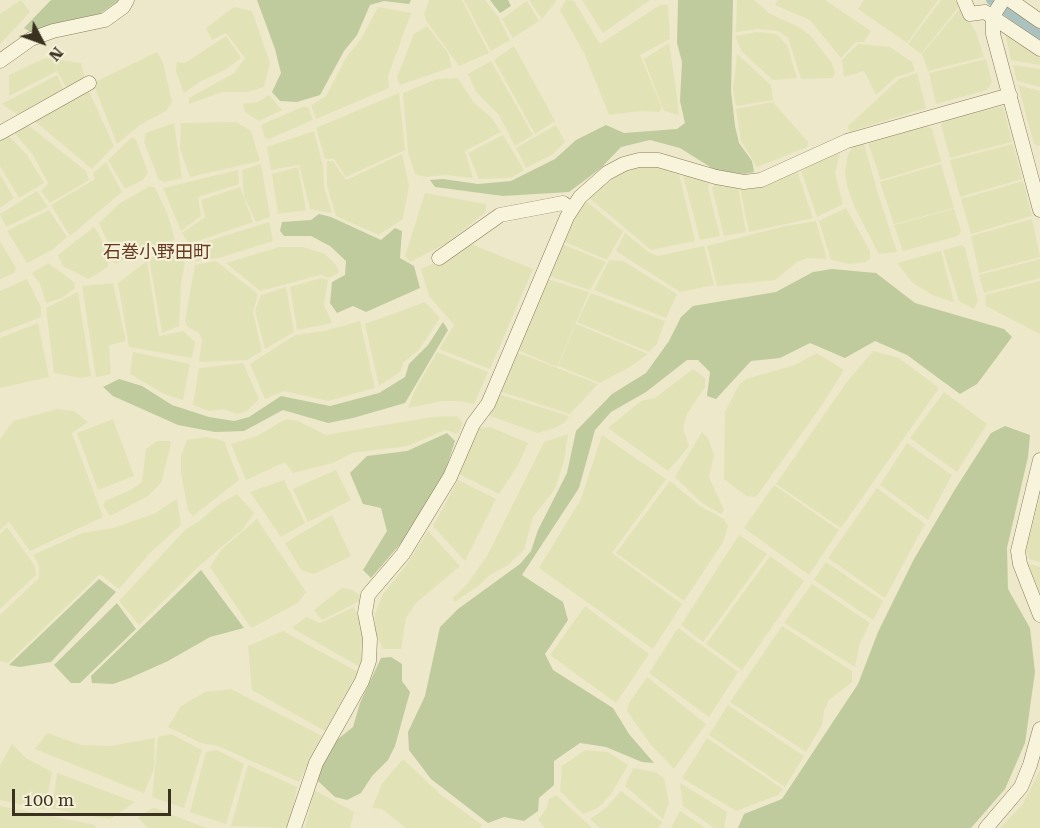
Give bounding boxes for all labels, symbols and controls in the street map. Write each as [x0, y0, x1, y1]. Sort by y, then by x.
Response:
north arrow [12, 12, 72, 72]
text: N [45, 43, 67, 65]
district label: 石巻小野田町 [103, 242, 211, 264]
scale bar [15, 777, 174, 815]
text: 100 m [23, 789, 74, 810]

